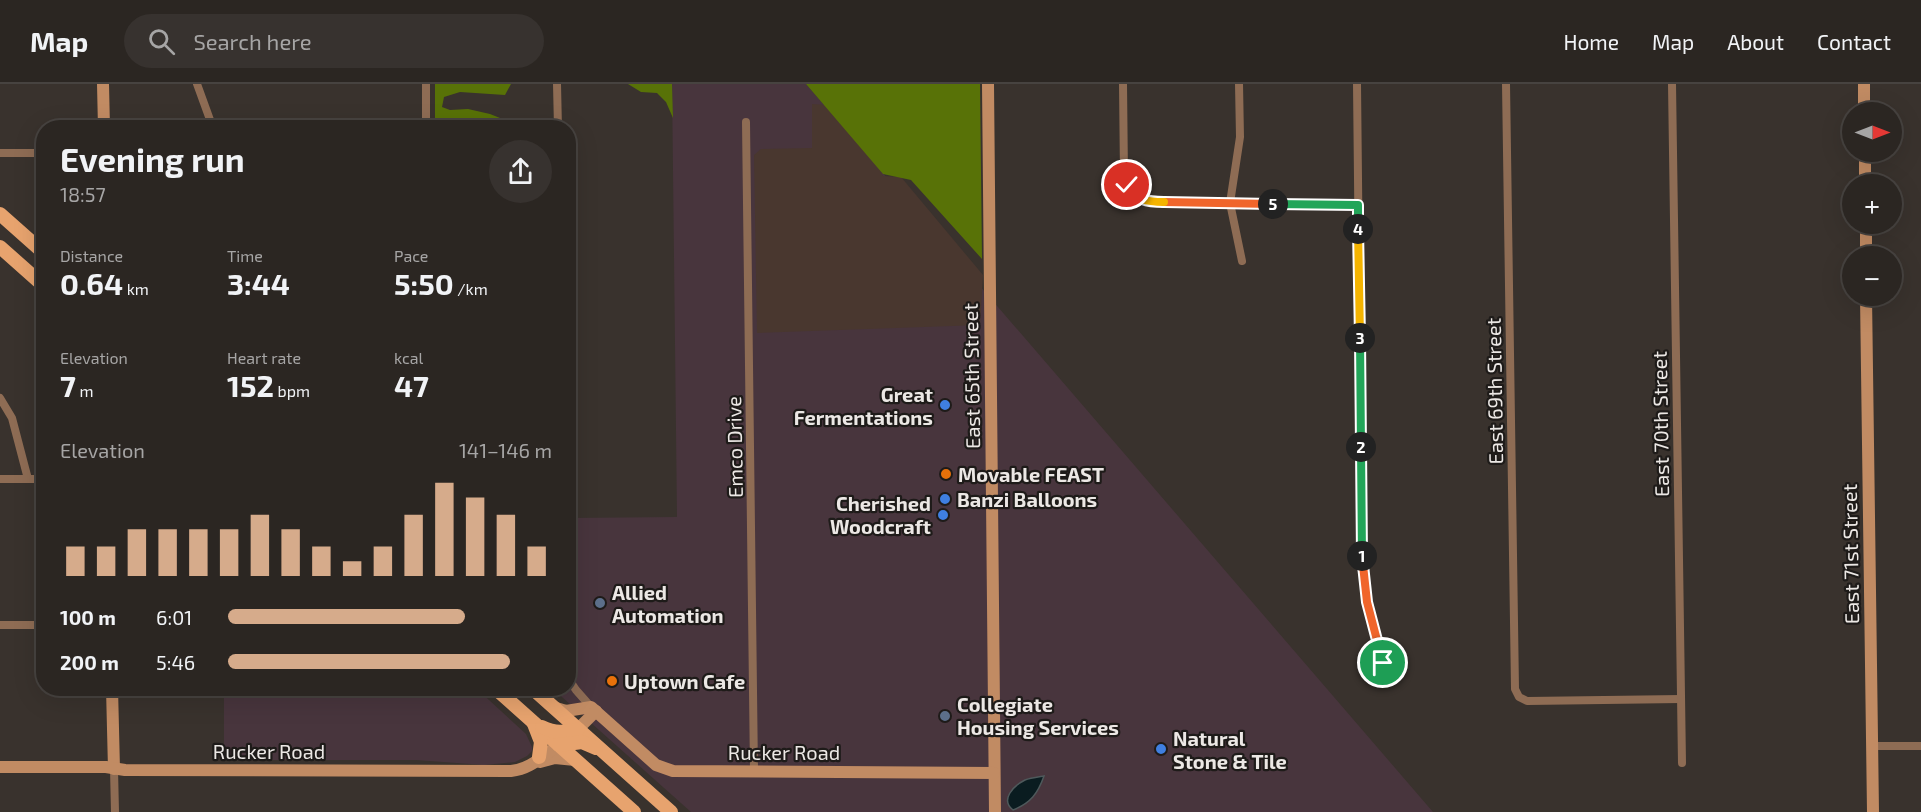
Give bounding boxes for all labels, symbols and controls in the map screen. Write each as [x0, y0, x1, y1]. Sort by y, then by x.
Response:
search box [124, 14, 544, 68]
text: Map [30, 24, 88, 58]
icon: search [145, 25, 178, 58]
text: Search here [193, 28, 312, 54]
text: Home [1563, 29, 1619, 54]
text: Map [1652, 29, 1694, 54]
text: About [1727, 29, 1784, 54]
text: Contact [1817, 29, 1891, 54]
north arrow [1842, 102, 1902, 162]
map controls [1842, 102, 1902, 306]
text: Evening run [60, 139, 245, 179]
button: share [489, 140, 552, 203]
pin [1101, 159, 1152, 210]
icon: check [1110, 168, 1143, 201]
button: + [1842, 174, 1902, 234]
text: 18:57 [60, 182, 106, 206]
pin: 5 [1258, 189, 1288, 219]
text: 5 [1269, 194, 1277, 213]
pin: 4 [1343, 214, 1373, 244]
text: 4 [1353, 219, 1363, 238]
text: Distance [60, 246, 123, 265]
text: Time [227, 246, 263, 265]
text: Pace [394, 246, 428, 265]
button: − [1842, 246, 1902, 306]
text: 0.64 [60, 265, 123, 301]
text: 3:44 [227, 265, 290, 301]
text: 5:50 [394, 265, 454, 301]
text: km [123, 279, 149, 298]
text: /km [454, 279, 488, 298]
street label: East 65th Street [958, 302, 984, 449]
street label: East 69th Street [1481, 317, 1507, 464]
pin: 3 [1345, 323, 1375, 353]
text: 3 [1355, 328, 1365, 347]
text: Elevation [60, 348, 128, 367]
text: Heart rate [227, 348, 301, 367]
text: kcal [394, 348, 423, 367]
street label: East 70th Street [1647, 350, 1673, 497]
text: 7 [60, 367, 76, 403]
text: 152 [227, 367, 274, 403]
text: 47 [394, 367, 429, 403]
text: m [76, 381, 93, 400]
text: bpm [274, 381, 310, 400]
place label: Great Fermentations [794, 382, 933, 429]
street label: Emco Drive [721, 396, 747, 498]
marker: Great Fermentations [938, 398, 952, 412]
pin: 2 [1346, 432, 1376, 462]
text: 2 [1356, 437, 1366, 456]
text: Elevation [60, 438, 145, 462]
text: 141–146 m [459, 438, 552, 462]
place label: Movable FEAST [958, 462, 1104, 486]
marker: Movable FEAST [939, 467, 953, 481]
street label: East 71st Street [1837, 483, 1863, 624]
place label: Banzi Balloons [957, 487, 1097, 511]
place label: Cherished Woodcraft [830, 491, 931, 538]
marker: Banzi Balloons [938, 492, 952, 506]
marker: Cherished Woodcraft [936, 508, 950, 522]
pin: 1 [1347, 541, 1377, 571]
text: 1 [1359, 546, 1365, 565]
place label: Allied Automation [612, 580, 723, 627]
marker: Allied Automation [593, 596, 607, 610]
text: 100 m [60, 605, 116, 629]
text: 6:01 [156, 605, 192, 629]
pin [1357, 637, 1408, 688]
icon: arrive [1366, 646, 1399, 679]
text: 200 m [60, 650, 119, 674]
text: 5:46 [156, 650, 195, 674]
place label: Uptown Cafe [624, 669, 745, 693]
marker: Uptown Cafe [605, 674, 619, 688]
place label: Collegiate Housing Services [957, 692, 1119, 739]
marker: Collegiate Housing Services [938, 709, 952, 723]
place label: Natural Stone & Tile [1173, 726, 1287, 773]
street label: Rucker Road [213, 739, 325, 763]
street label: Rucker Road [728, 740, 840, 764]
marker: Natural Stone & Tile [1154, 742, 1168, 756]

